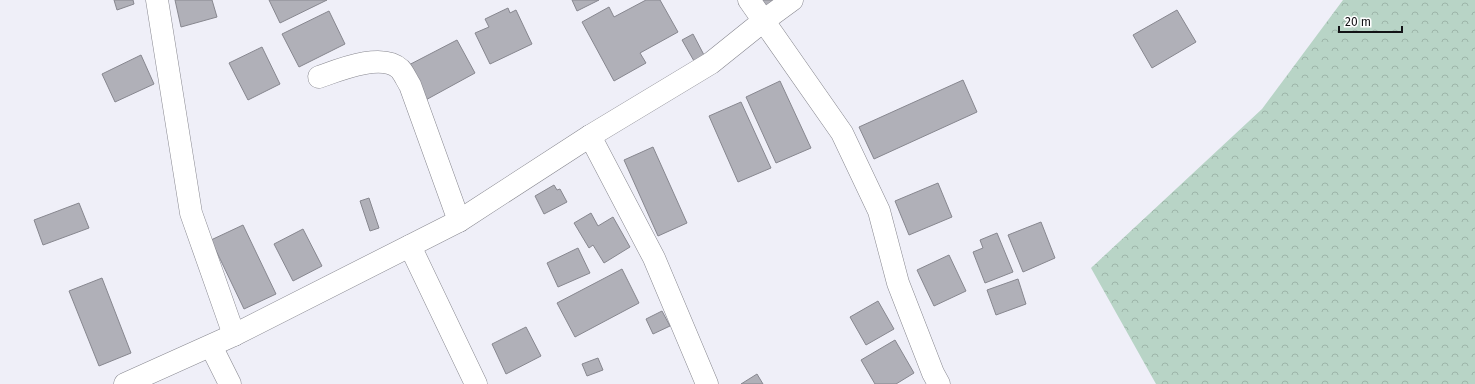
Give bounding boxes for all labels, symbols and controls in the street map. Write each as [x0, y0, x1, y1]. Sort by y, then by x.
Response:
scale bar [1339, 8, 1402, 34]
text: 20 m [1345, 15, 1371, 29]

